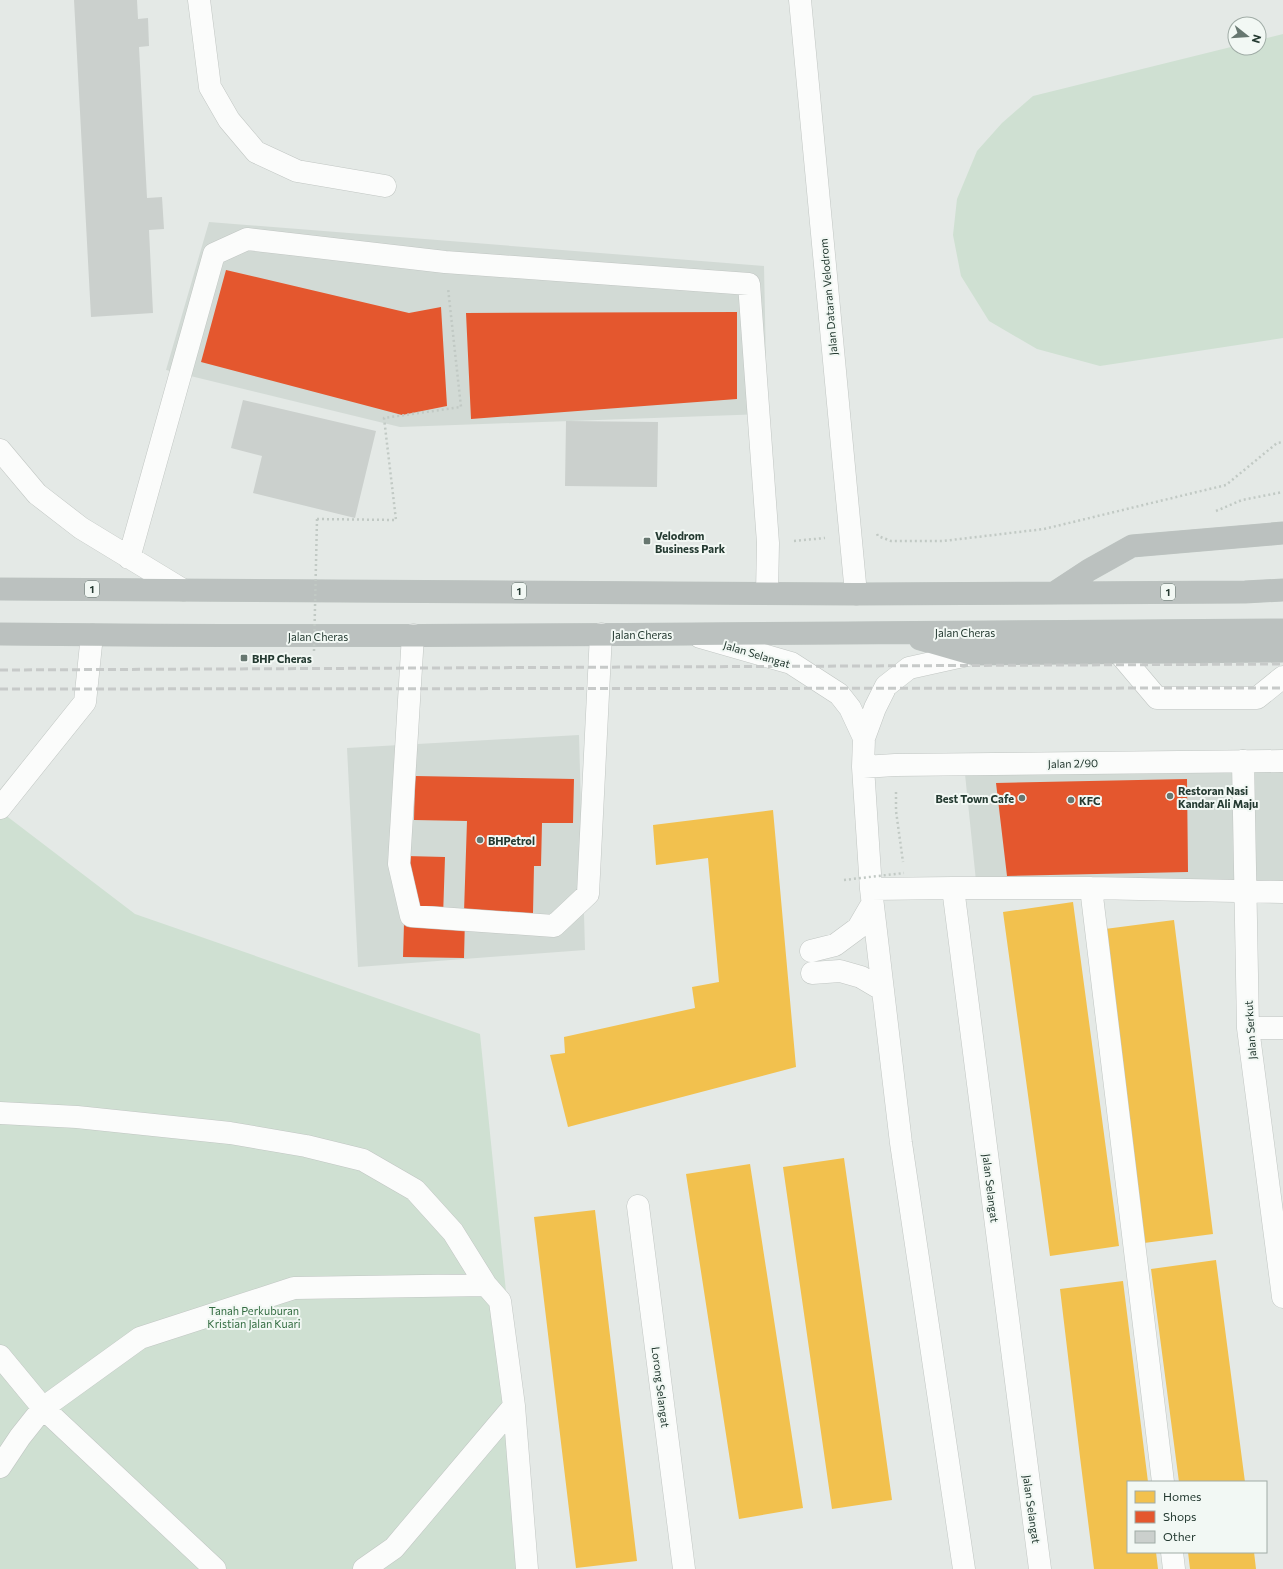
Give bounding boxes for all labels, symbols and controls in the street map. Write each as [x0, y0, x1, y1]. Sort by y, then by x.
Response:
north arrow [1227, 16, 1267, 56]
text: N [1250, 33, 1264, 45]
street label: Jalan Dataran Velodrom [816, 238, 841, 356]
place label: Velodrom Business Park [655, 529, 726, 555]
marker: Velodrom Business Park [642, 536, 652, 546]
road number: 1 [85, 581, 99, 597]
road number: 1 [512, 583, 526, 599]
road number: 1 [1161, 584, 1175, 600]
street label: Jalan Cheras [935, 626, 995, 640]
street label: Jalan Cheras [612, 628, 672, 642]
street label: Jalan Cheras [288, 630, 348, 644]
street label: Jalan Selangat [722, 638, 792, 671]
place label: BHP Cheras [252, 652, 312, 665]
marker: BHP Cheras [239, 653, 249, 663]
street label: Jalan 2/90 [1048, 756, 1098, 771]
place label: Restoran Nasi Kandar Ali Maju [1178, 784, 1258, 810]
marker: Restoran Nasi Kandar Ali Maju [1165, 791, 1175, 801]
place label: Best Town Cafe [935, 792, 1014, 805]
marker: Best Town Cafe [1017, 793, 1027, 803]
place label: KFC [1079, 794, 1101, 807]
marker: KFC [1066, 795, 1076, 805]
place label: BHPetrol [488, 834, 535, 847]
marker: BHPetrol [475, 835, 485, 845]
street label: Jalan Serkut [1241, 999, 1260, 1060]
street label: Jalan Selangat [979, 1153, 1002, 1224]
park label: Tanah Perkuburan Kristian Jalan Kuari [207, 1304, 301, 1331]
street label: Lorong Selangat [650, 1346, 672, 1429]
street label: Jalan Selangat [1020, 1474, 1043, 1545]
legend [1127, 1481, 1267, 1553]
text: Homes [1163, 1489, 1201, 1503]
text: Shops [1163, 1509, 1197, 1523]
text: Other [1163, 1529, 1196, 1543]

